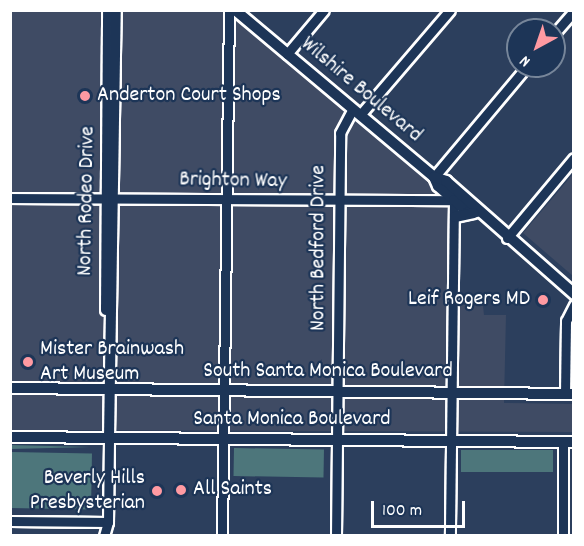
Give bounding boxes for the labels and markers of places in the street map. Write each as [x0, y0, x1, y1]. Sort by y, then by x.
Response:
place label: Anderton Court Shops [97, 83, 281, 109]
marker: Anderton Court Shops [78, 89, 92, 103]
place label: Leif Rogers MD [408, 287, 530, 313]
marker: Leif Rogers MD [534, 291, 552, 309]
place label: Mister Brainwash Art Museum [40, 336, 184, 388]
marker: Mister Brainwash Art Museum [21, 355, 35, 369]
place label: Beverly Hills Presbysterian [30, 465, 145, 516]
place label: All Saints [193, 477, 272, 503]
marker: All Saints [174, 483, 188, 497]
marker: Beverly Hills Presbysterian [150, 484, 164, 498]

